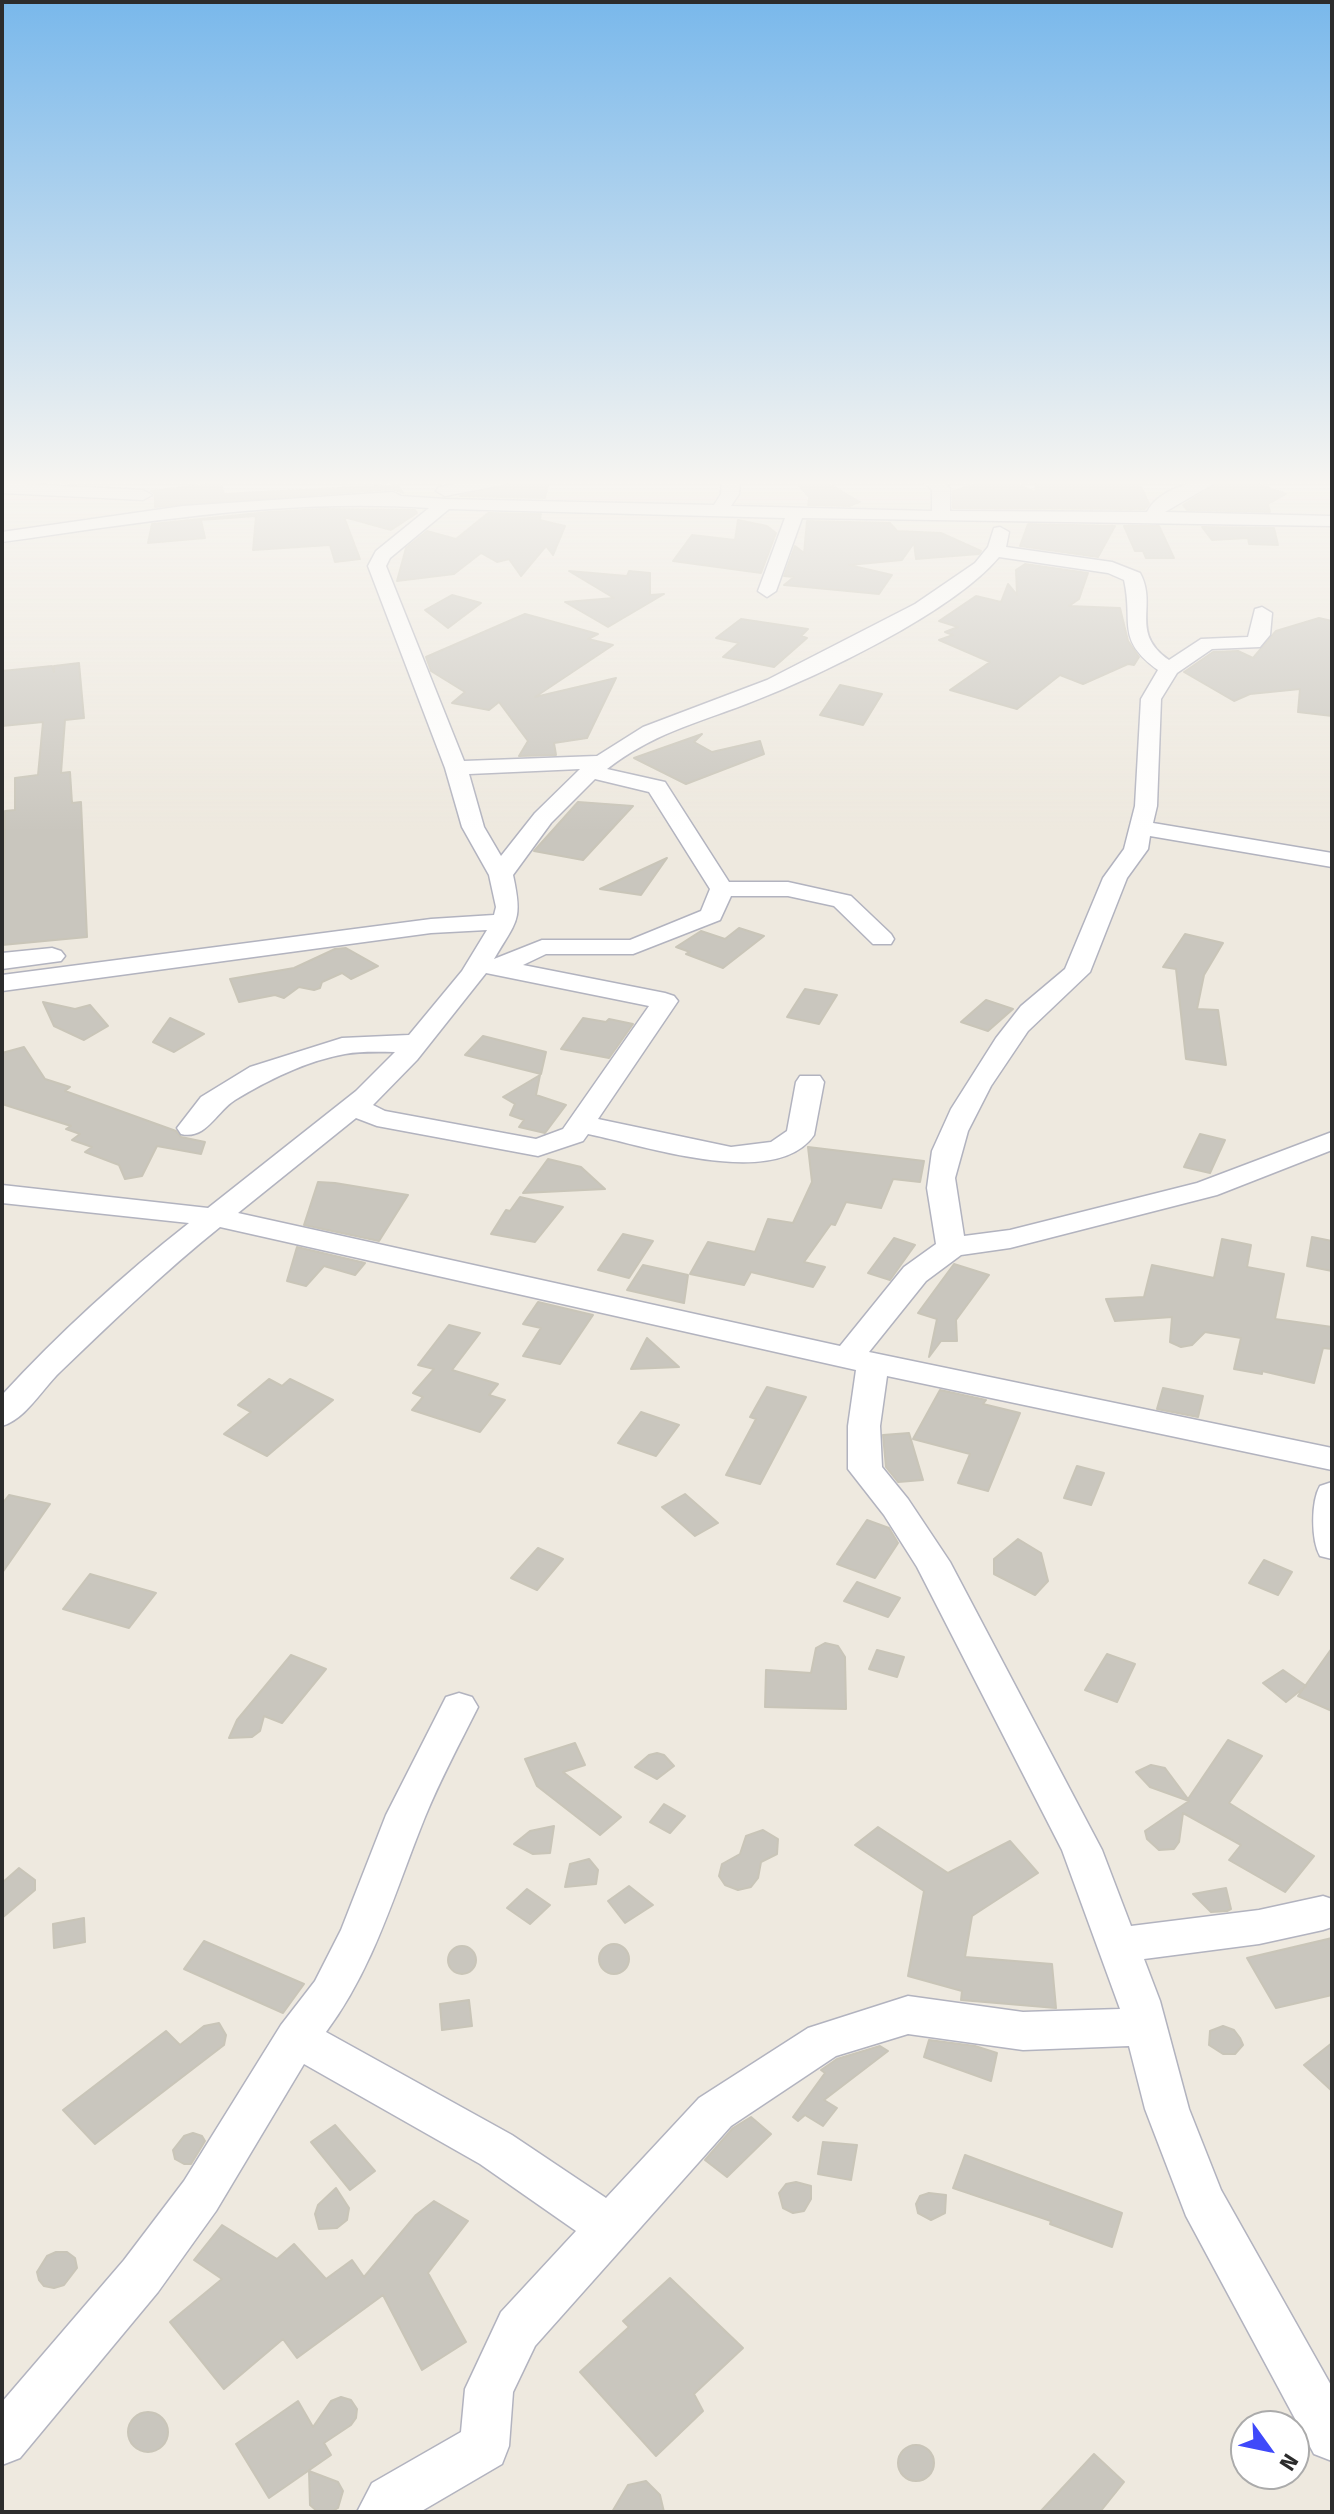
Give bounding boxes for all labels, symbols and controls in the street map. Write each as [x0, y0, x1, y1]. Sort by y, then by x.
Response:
north arrow [1230, 2410, 1310, 2490]
text: N [1274, 2449, 1304, 2476]

